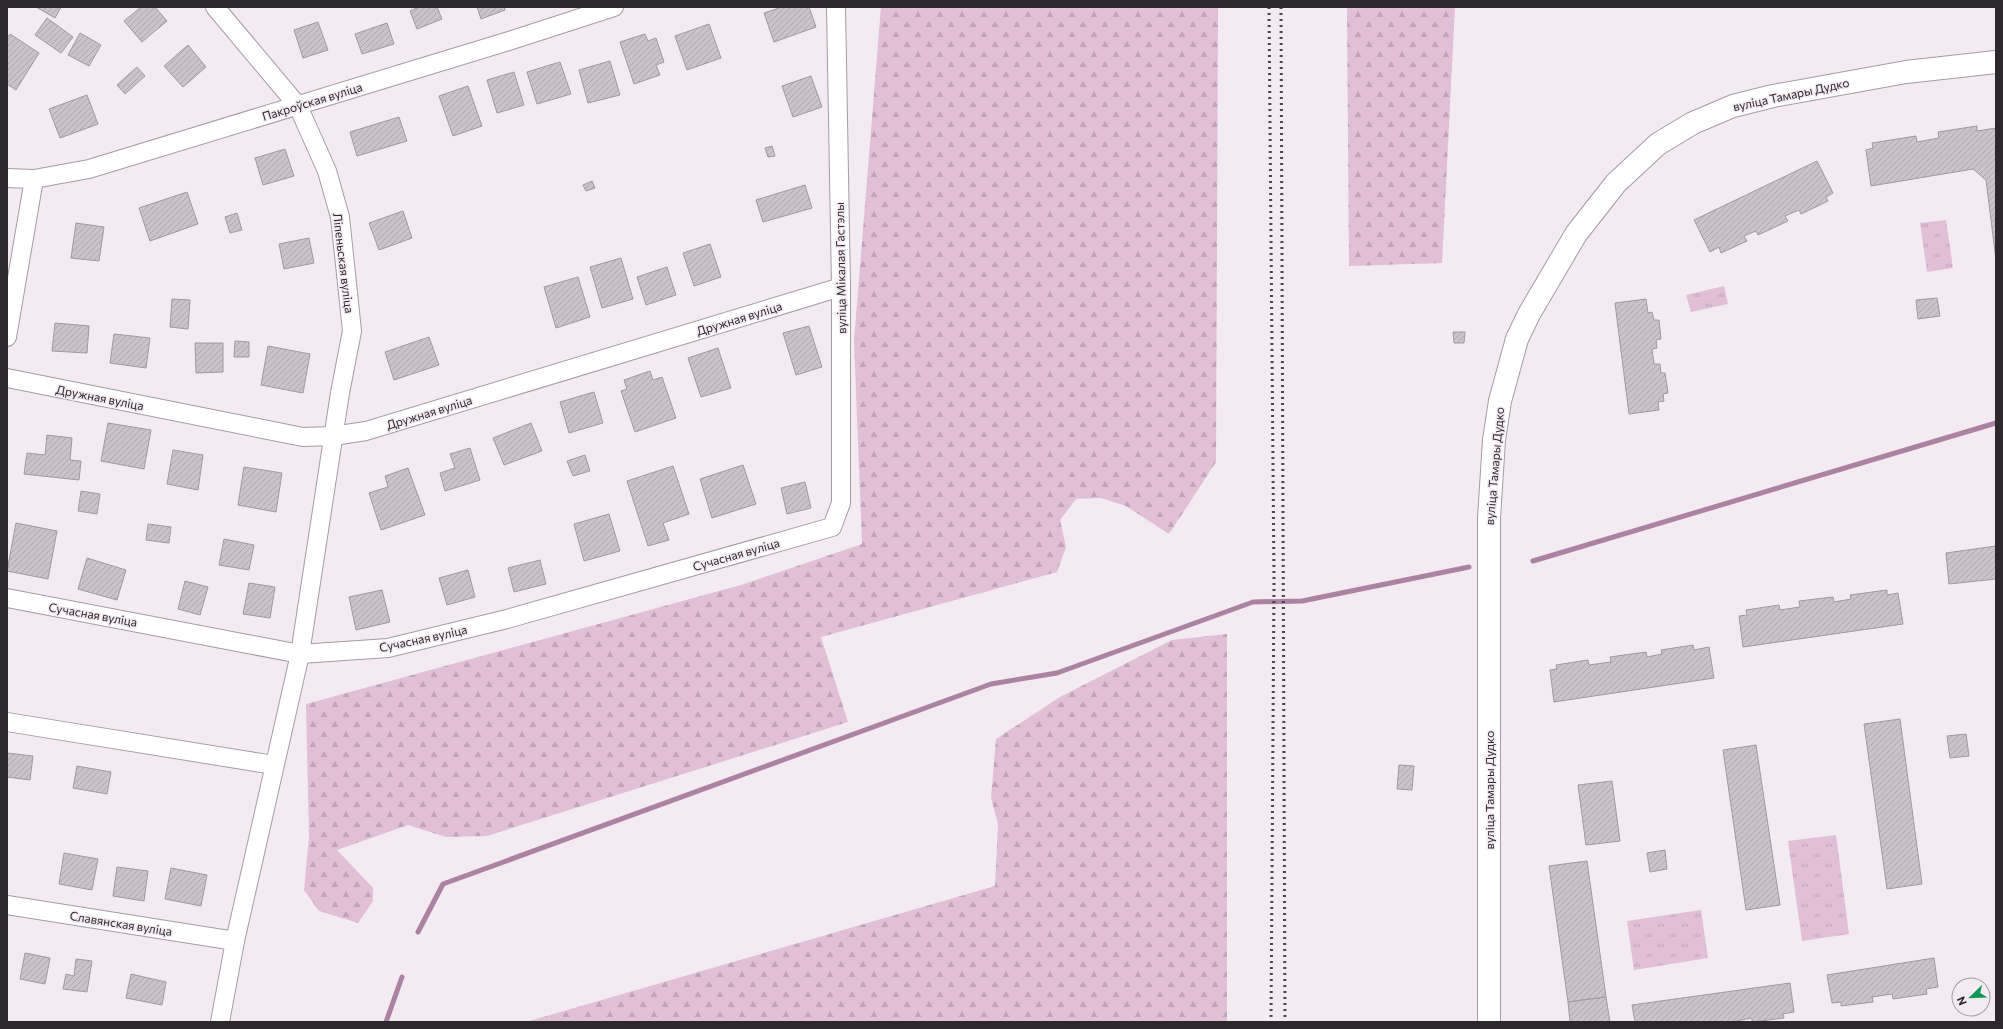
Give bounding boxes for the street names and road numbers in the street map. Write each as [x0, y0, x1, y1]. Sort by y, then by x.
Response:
street label: вуліца Тамары Дудко [1731, 75, 1851, 113]
street label: Пакроўская вуліца [260, 79, 364, 123]
street label: вуліца Мікалая Гастэлы [832, 202, 848, 334]
street label: Ліпеньская вуліца [331, 212, 357, 314]
street label: Дружная вуліца [694, 298, 784, 338]
street label: Дружная вуліца [55, 382, 145, 412]
street label: Дружная вуліца [384, 392, 474, 432]
street label: вуліца Тамары Дудко [1482, 406, 1506, 526]
street label: Сучасная вуліца [691, 535, 781, 573]
street label: Сучасная вуліца [48, 599, 138, 629]
street label: Сучасная вуліца [378, 622, 468, 654]
street label: вуліца Тамары Дудко [1482, 731, 1496, 849]
street label: Славянская вуліца [69, 908, 173, 938]

